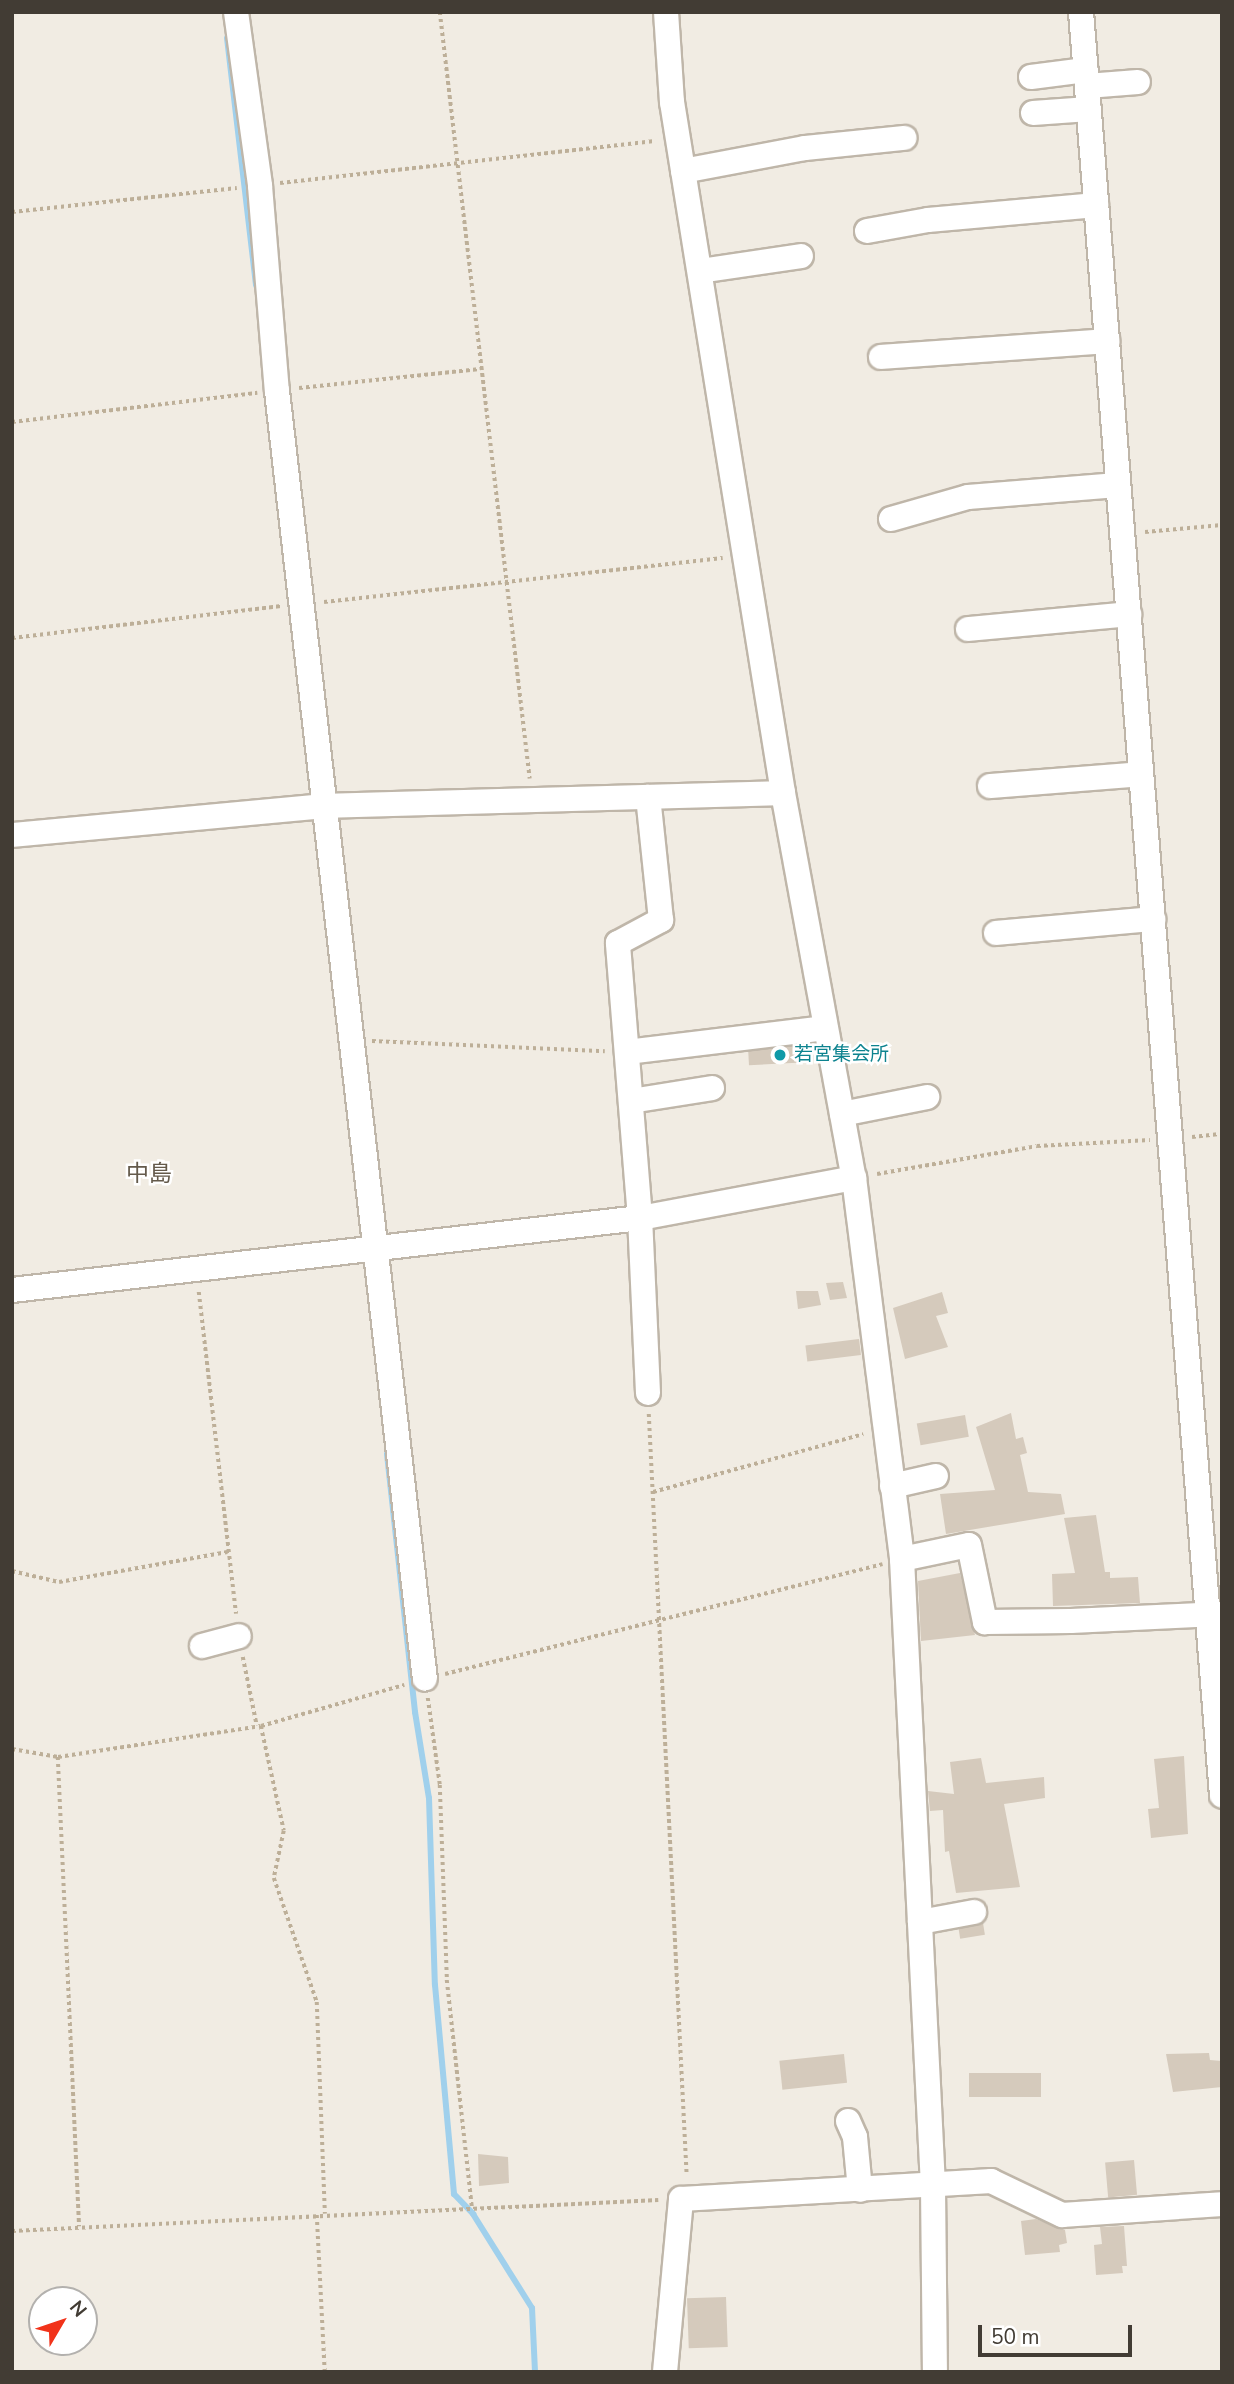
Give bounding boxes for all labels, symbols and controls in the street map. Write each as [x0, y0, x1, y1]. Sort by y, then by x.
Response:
place label: 若宮集会所 [794, 1044, 889, 1066]
marker: 若宮集会所 [772, 1047, 788, 1063]
district label: 中島 [126, 1160, 172, 1188]
north arrow [28, 2286, 98, 2356]
text: N [63, 2295, 92, 2323]
scale bar [982, 2310, 1136, 2354]
text: 50 m [991, 2323, 1040, 2351]

